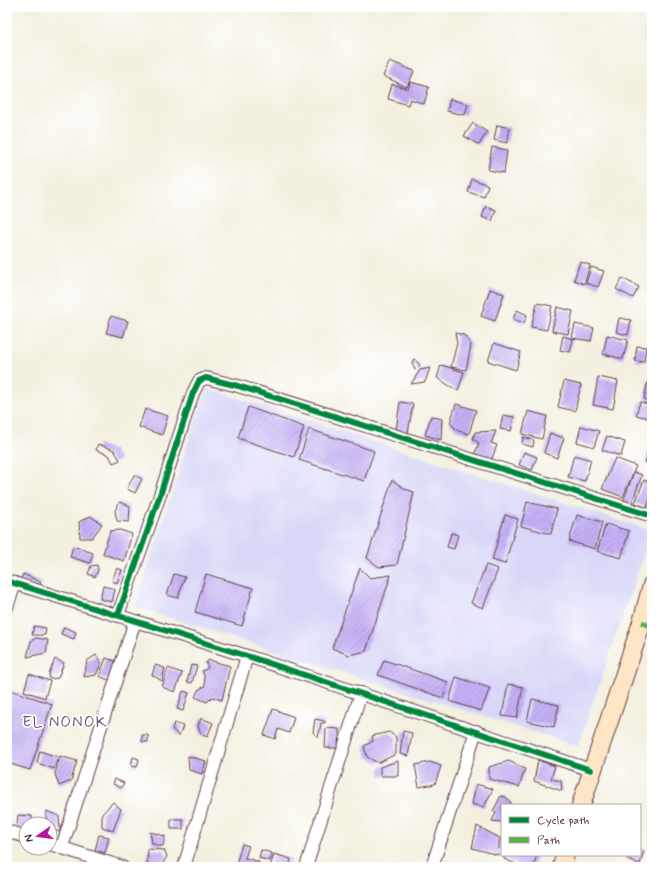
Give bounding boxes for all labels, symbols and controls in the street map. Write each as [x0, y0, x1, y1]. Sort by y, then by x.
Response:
district label: EL NONOK [22, 712, 108, 733]
legend [501, 804, 641, 856]
text: Cycle path [537, 813, 589, 829]
north arrow [18, 816, 58, 856]
text: N [22, 833, 37, 843]
text: Path [537, 833, 560, 849]

